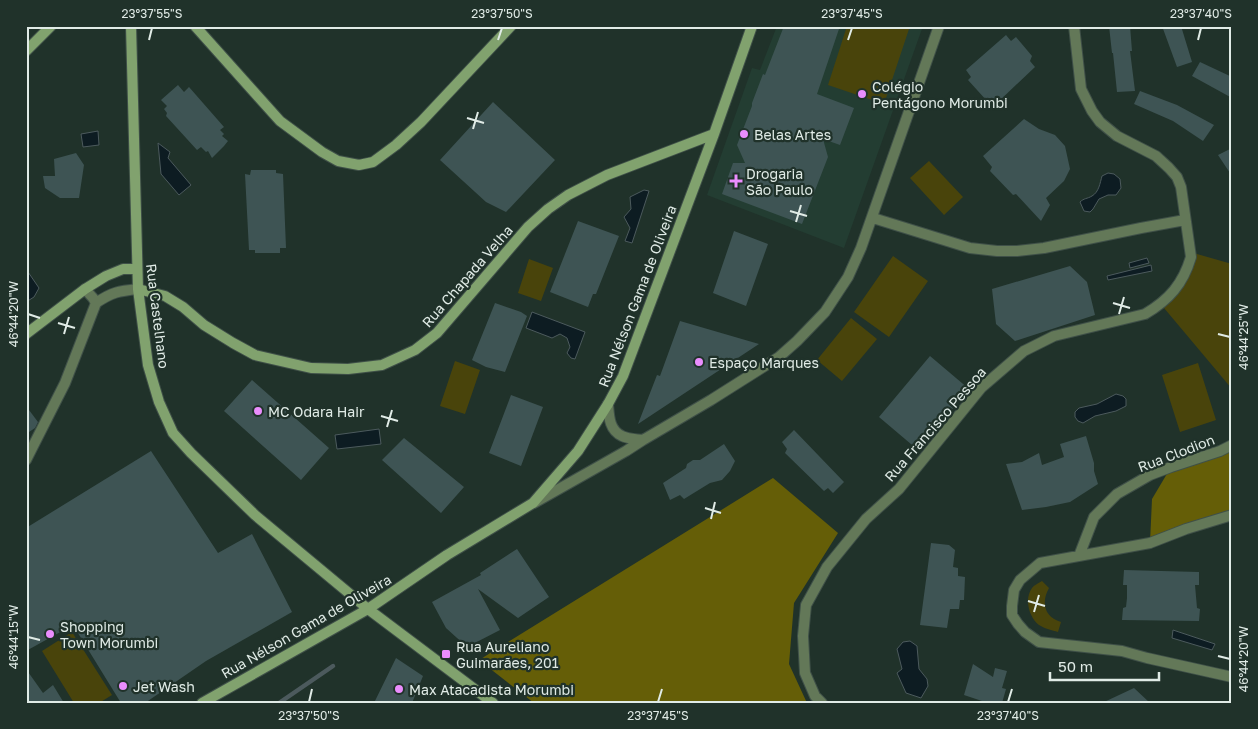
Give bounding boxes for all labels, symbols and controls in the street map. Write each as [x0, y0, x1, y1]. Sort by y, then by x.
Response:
text: 23°37'55"S [122, 6, 183, 21]
text: 23°37'50"S [471, 6, 533, 21]
text: 23°37'45"S [821, 6, 883, 21]
text: 23°37'40"S [1170, 6, 1232, 21]
place label: Colégio Pentágono Morumbi [872, 78, 1008, 111]
marker: Colégio Pentágono Morumbi [856, 88, 868, 100]
place label: Belas Artes [754, 126, 831, 143]
marker: Belas Artes [738, 128, 750, 140]
place label: Drogaria São Paulo [746, 165, 813, 198]
marker: Drogaria São Paulo [730, 175, 742, 187]
street label: Rua Nélson Gama de Oliveira [594, 203, 680, 389]
street label: Rua Chapada Velha [418, 222, 516, 330]
street label: Rua Castelhano [143, 263, 173, 369]
text: 46°44'20"W [6, 280, 21, 347]
text: 46°44'25"W [1236, 304, 1251, 370]
place label: Espaço Marques [709, 354, 819, 371]
marker: Espaço Marques [693, 356, 705, 368]
street label: Rua Francisco Pessoa [881, 363, 989, 485]
place label: MC Odara Hair [268, 403, 365, 420]
marker: MC Odara Hair [252, 405, 264, 417]
street label: Rua Clodion [1135, 431, 1217, 475]
street label: Rua Nélson Gama de Oliveira [218, 570, 394, 682]
text: 46°44'15"W [6, 604, 21, 669]
place label: Shopping Town Morumbi [60, 618, 158, 651]
text: 46°44'20"W [1236, 625, 1251, 692]
marker: Shopping Town Morumbi [44, 628, 56, 640]
place label: Rua Aureliano Guimarães, 201 [456, 638, 559, 671]
marker: Rua Aureliano Guimarães, 201 [440, 648, 452, 660]
scale bar [1050, 649, 1159, 681]
text: 50 m [1058, 657, 1093, 675]
place label: Jet Wash [133, 678, 195, 695]
marker: Jet Wash [117, 680, 129, 692]
place label: Max Atacadista Morumbi [409, 681, 574, 698]
marker: Max Atacadista Morumbi [393, 683, 405, 695]
text: 23°37'50"S [278, 708, 340, 723]
text: 23°37'45"S [627, 708, 689, 723]
text: 23°37'40"S [977, 708, 1039, 723]

